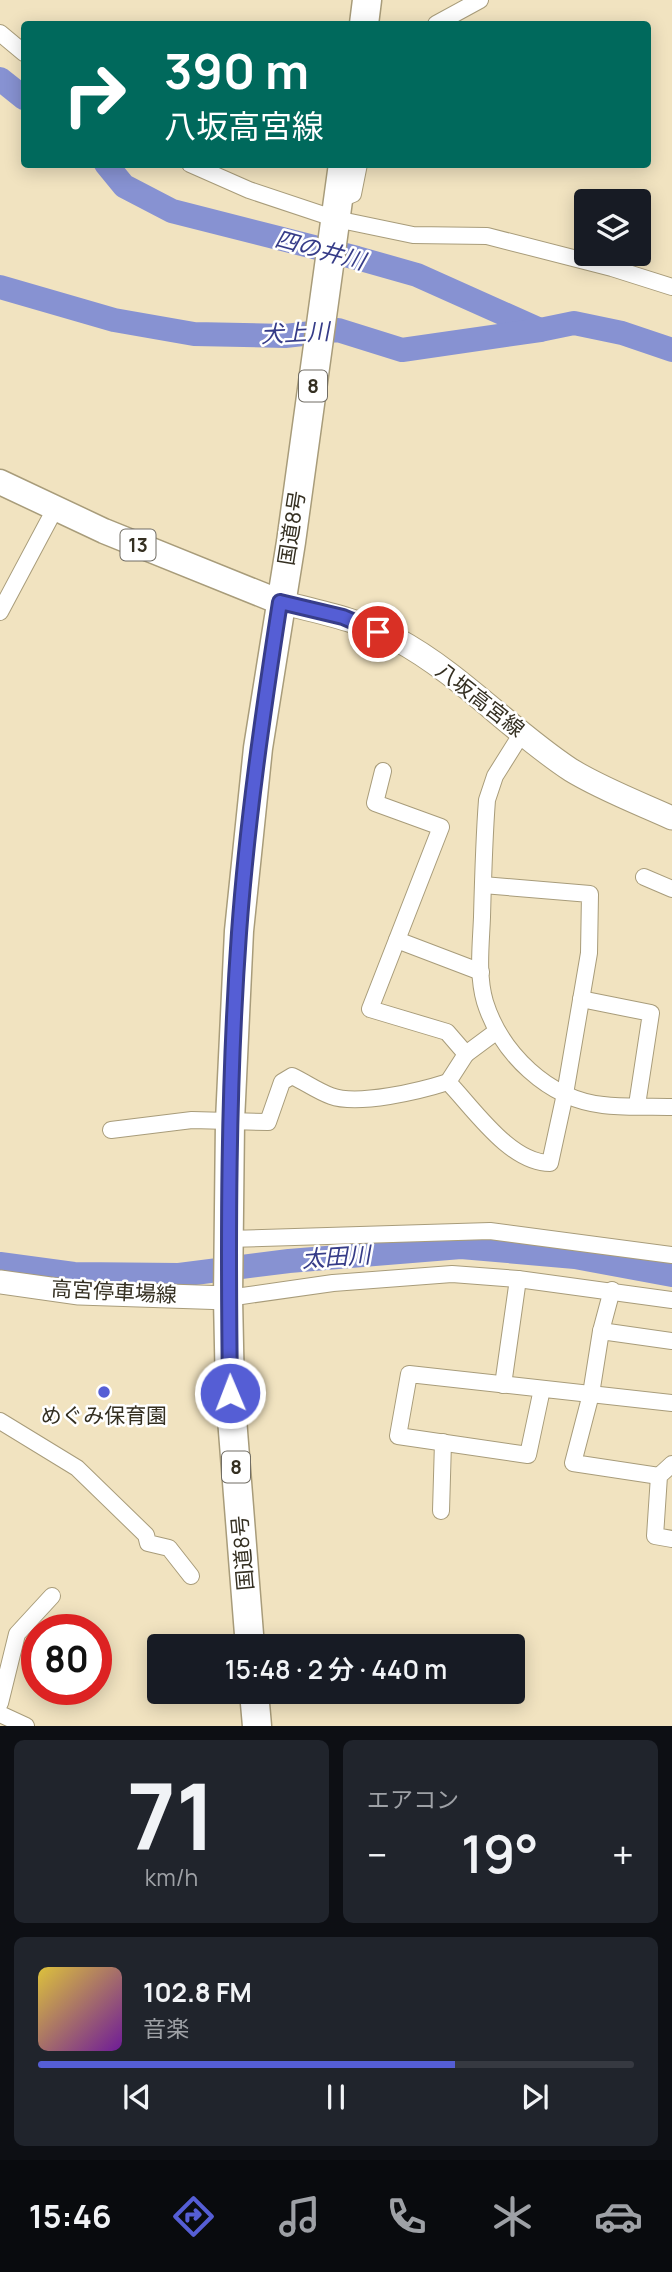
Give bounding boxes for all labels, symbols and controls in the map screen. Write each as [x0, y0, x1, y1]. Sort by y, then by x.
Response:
text: 390 m [164, 37, 309, 104]
icon: right [49, 49, 140, 140]
text: 八坂高宮線 [164, 104, 324, 148]
map controls [574, 189, 651, 266]
button: layers [574, 189, 651, 266]
water label: 四の井川 [272, 222, 372, 277]
water label: 犬上川 [260, 314, 333, 350]
road number: 8 [299, 370, 327, 402]
street label: 国道8号 [271, 489, 311, 567]
road number: 13 [120, 530, 156, 560]
pin [348, 602, 408, 662]
icon: arrive [359, 613, 397, 651]
street label: 八坂高宮線 [431, 656, 531, 743]
water label: 太田川 [300, 1237, 374, 1274]
street label: 高宮停車場線 [50, 1274, 178, 1308]
position arrow [193, 1356, 267, 1430]
marker: めぐみ保育園 [96, 1384, 112, 1400]
place label: めぐみ保育園 [41, 1401, 167, 1429]
road number: 8 [222, 1452, 250, 1483]
street label: 国道8号 [225, 1514, 259, 1592]
speed limit sign: 80 [21, 1614, 112, 1705]
text: 15:48 · 2 分 · 440 m [225, 1651, 447, 1687]
text: 71 [127, 1753, 216, 1877]
text: エアコン [367, 1783, 459, 1815]
text: 19° [461, 1818, 539, 1889]
text: − [367, 1828, 388, 1880]
text: + [612, 1828, 634, 1880]
text: km/h [145, 1861, 198, 1893]
text: 102.8 FM [143, 1974, 252, 2010]
text: 音楽 [143, 2012, 189, 2044]
icon: previous [118, 2078, 156, 2116]
icon: pause [317, 2078, 355, 2116]
icon: next [516, 2078, 554, 2116]
icon: directions [169, 2192, 218, 2241]
icon: music [275, 2192, 324, 2241]
icon: phone [382, 2192, 431, 2241]
icon: climate [488, 2192, 537, 2241]
icon: car [594, 2192, 643, 2241]
text: 15:46 [29, 2194, 112, 2238]

